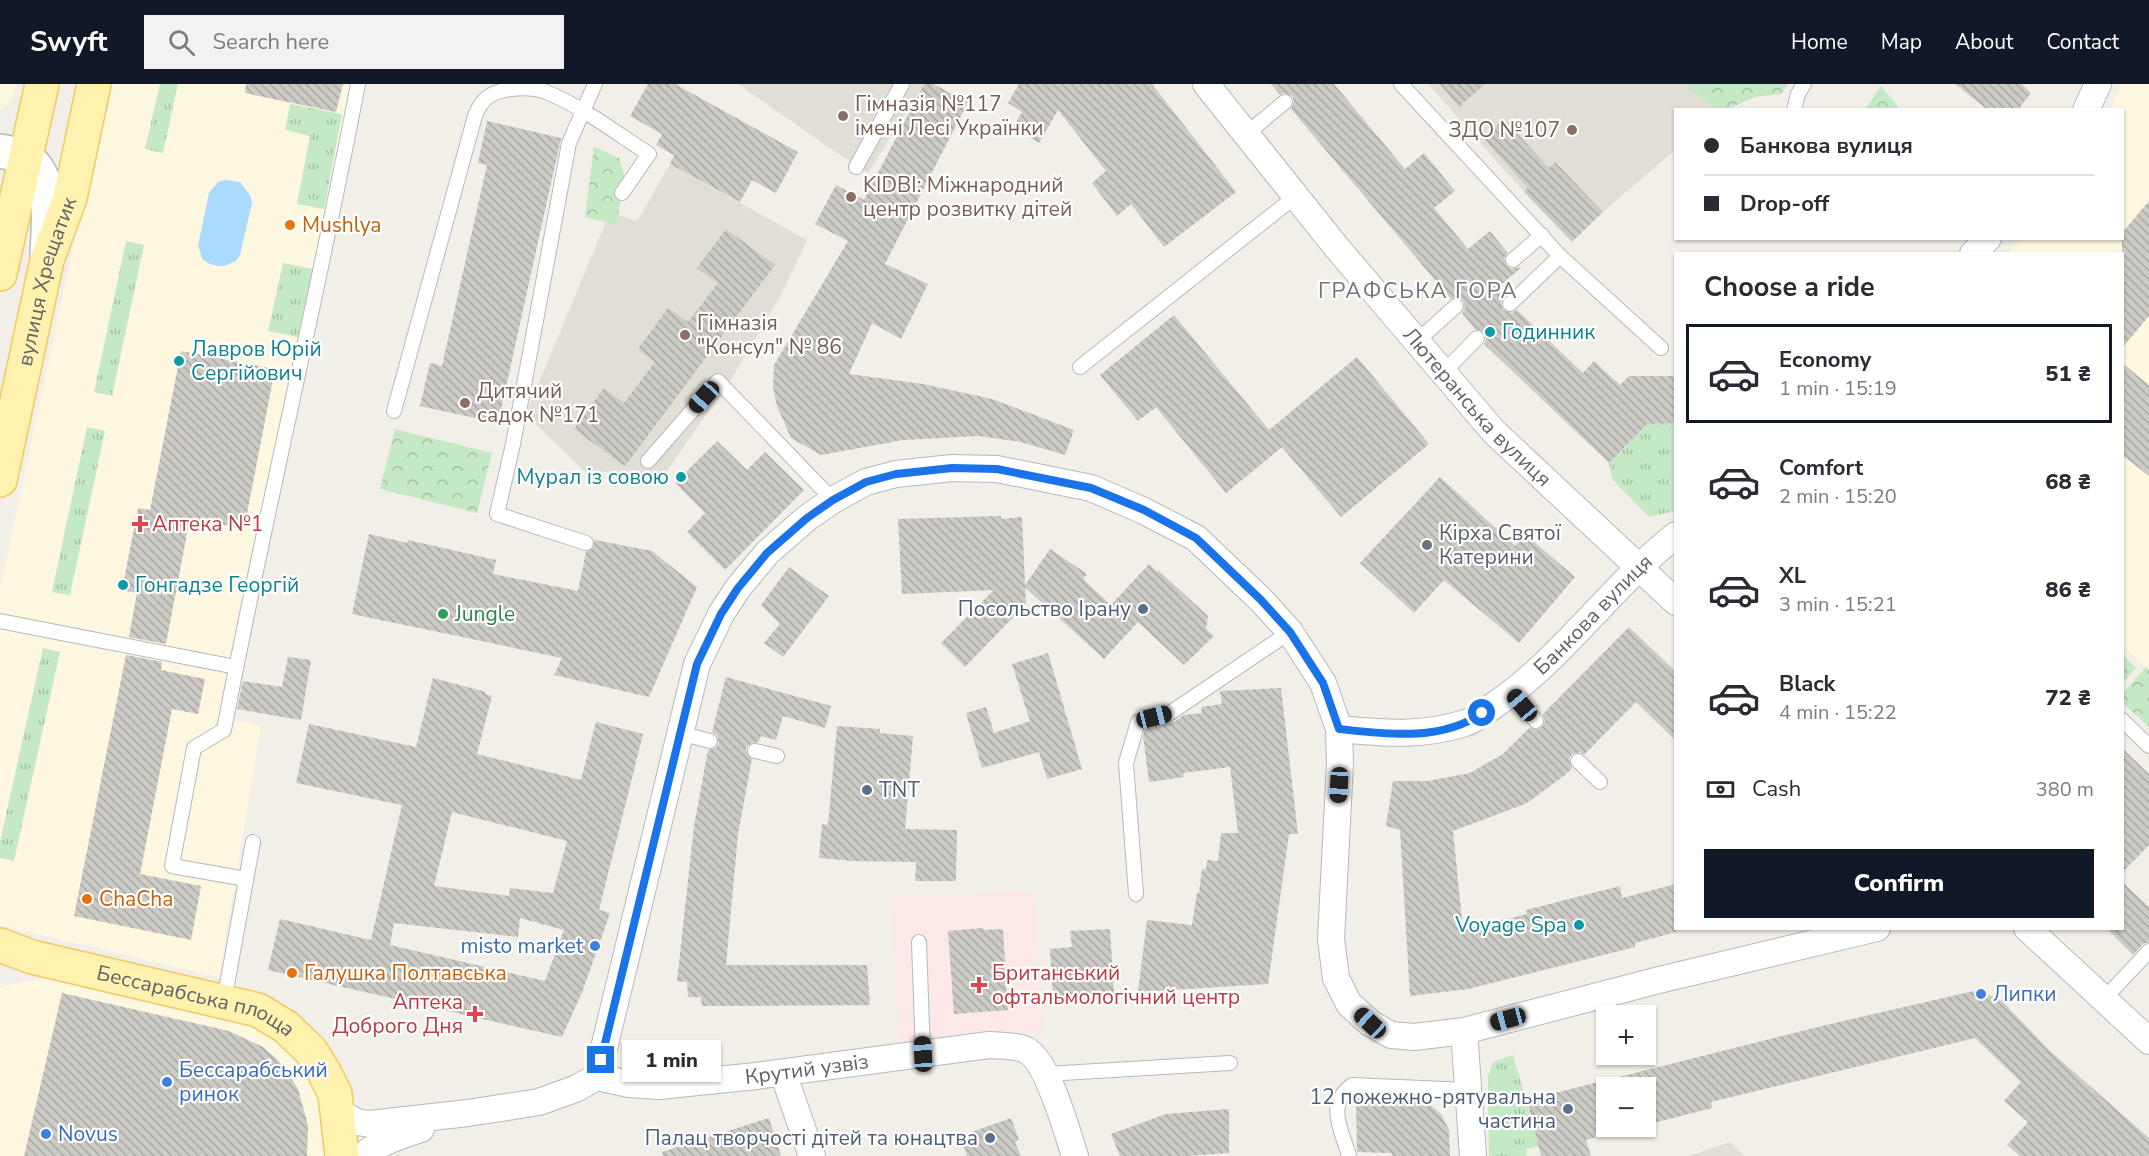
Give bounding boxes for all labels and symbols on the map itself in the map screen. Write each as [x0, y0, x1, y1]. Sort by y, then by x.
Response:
place label: Гімназія №117 імені Лесі Українки [855, 90, 1043, 142]
marker: Гімназія №117 імені Лесі Українки [836, 109, 850, 123]
place label: ЗДО №107 [1448, 116, 1560, 144]
marker: ЗДО №107 [1565, 123, 1579, 137]
place label: KIDBI: Міжнародний центр розвитку дітей [863, 171, 1072, 223]
marker: KIDBI: Міжнародний центр розвитку дітей [844, 190, 858, 204]
street label: вулиця Хрещатик [11, 192, 83, 369]
place label: Mushlya [302, 211, 381, 239]
marker: Mushlya [283, 218, 297, 232]
district label: ГРАФСЬКА ГОРА [1318, 276, 1518, 306]
place label: Гімназія "Консул" № 86 [697, 309, 842, 361]
place label: Годинник [1502, 318, 1596, 346]
street label: Лютеранська вулиця [1397, 321, 1558, 493]
marker: Годинник [1483, 325, 1497, 339]
marker: Гімназія "Консул" № 86 [678, 328, 692, 342]
place label: Лавров Юрій Сергійович [191, 335, 322, 387]
marker: Лавров Юрій Сергійович [172, 354, 186, 368]
place label: Дитячий садок №171 [477, 377, 599, 429]
car [685, 378, 723, 416]
marker: Дитячий садок №171 [458, 396, 472, 410]
place label: Мурал із совою [517, 463, 669, 491]
marker: Мурал із совою [674, 470, 688, 484]
place label: Аптека №1 [152, 510, 263, 538]
marker: Аптека №1 [133, 517, 147, 531]
place label: Кірха Святої Катерини [1439, 519, 1562, 571]
marker: Кірха Святої Катерини [1420, 538, 1434, 552]
street label: Банкова вулиця [1528, 548, 1659, 681]
place label: Гонгадзе Георгій [135, 571, 299, 599]
marker: Гонгадзе Георгій [116, 578, 130, 592]
place label: Посольство Ірану [958, 595, 1131, 623]
place label: Jungle [454, 600, 515, 628]
marker: Посольство Ірану [1136, 602, 1150, 616]
marker: Jungle [436, 607, 450, 621]
car [1504, 685, 1540, 725]
route start [1468, 699, 1495, 726]
car [1134, 704, 1174, 730]
car [1329, 767, 1349, 803]
place label: TNT [879, 776, 920, 804]
marker: TNT [860, 783, 874, 797]
place label: ChaCha [99, 885, 173, 913]
marker: ChaCha [80, 892, 94, 906]
place label: Voyage Spa [1454, 911, 1567, 939]
marker: Voyage Spa [1572, 918, 1586, 932]
place label: misto market [460, 932, 584, 960]
marker: misto market [588, 939, 602, 953]
street label: Бессарабська площа [94, 959, 301, 1043]
place label: Галушка Полтавська [304, 959, 507, 987]
place label: Британський офтальмологічний центр [992, 959, 1240, 1011]
marker: Галушка Полтавська [285, 966, 299, 980]
marker: Британський офтальмологічний центр [970, 976, 988, 994]
place label: Липки [1993, 980, 2056, 1008]
marker: Липки [1974, 987, 1988, 1001]
place label: Аптека Доброго Дня [332, 988, 463, 1040]
car [1351, 1004, 1389, 1042]
car [1488, 1006, 1528, 1032]
marker: Аптека Доброго Дня [468, 1007, 482, 1021]
car [913, 1036, 933, 1072]
callout: 1 min [622, 1039, 721, 1081]
route end [587, 1046, 614, 1073]
street label: Крутий узвіз [744, 1047, 870, 1091]
place label: Бессарабський ринок [179, 1056, 328, 1108]
marker: Бессарабський ринок [160, 1075, 174, 1089]
place label: 12 пожежно-рятувальна частина [1310, 1083, 1556, 1135]
marker: 12 пожежно-рятувальна частина [1561, 1102, 1575, 1116]
place label: Novus [58, 1120, 118, 1148]
place label: Палац творчості дітей та юнацтва [645, 1124, 978, 1152]
marker: Novus [39, 1127, 53, 1141]
marker: Палац творчості дітей та юнацтва [983, 1131, 997, 1145]

